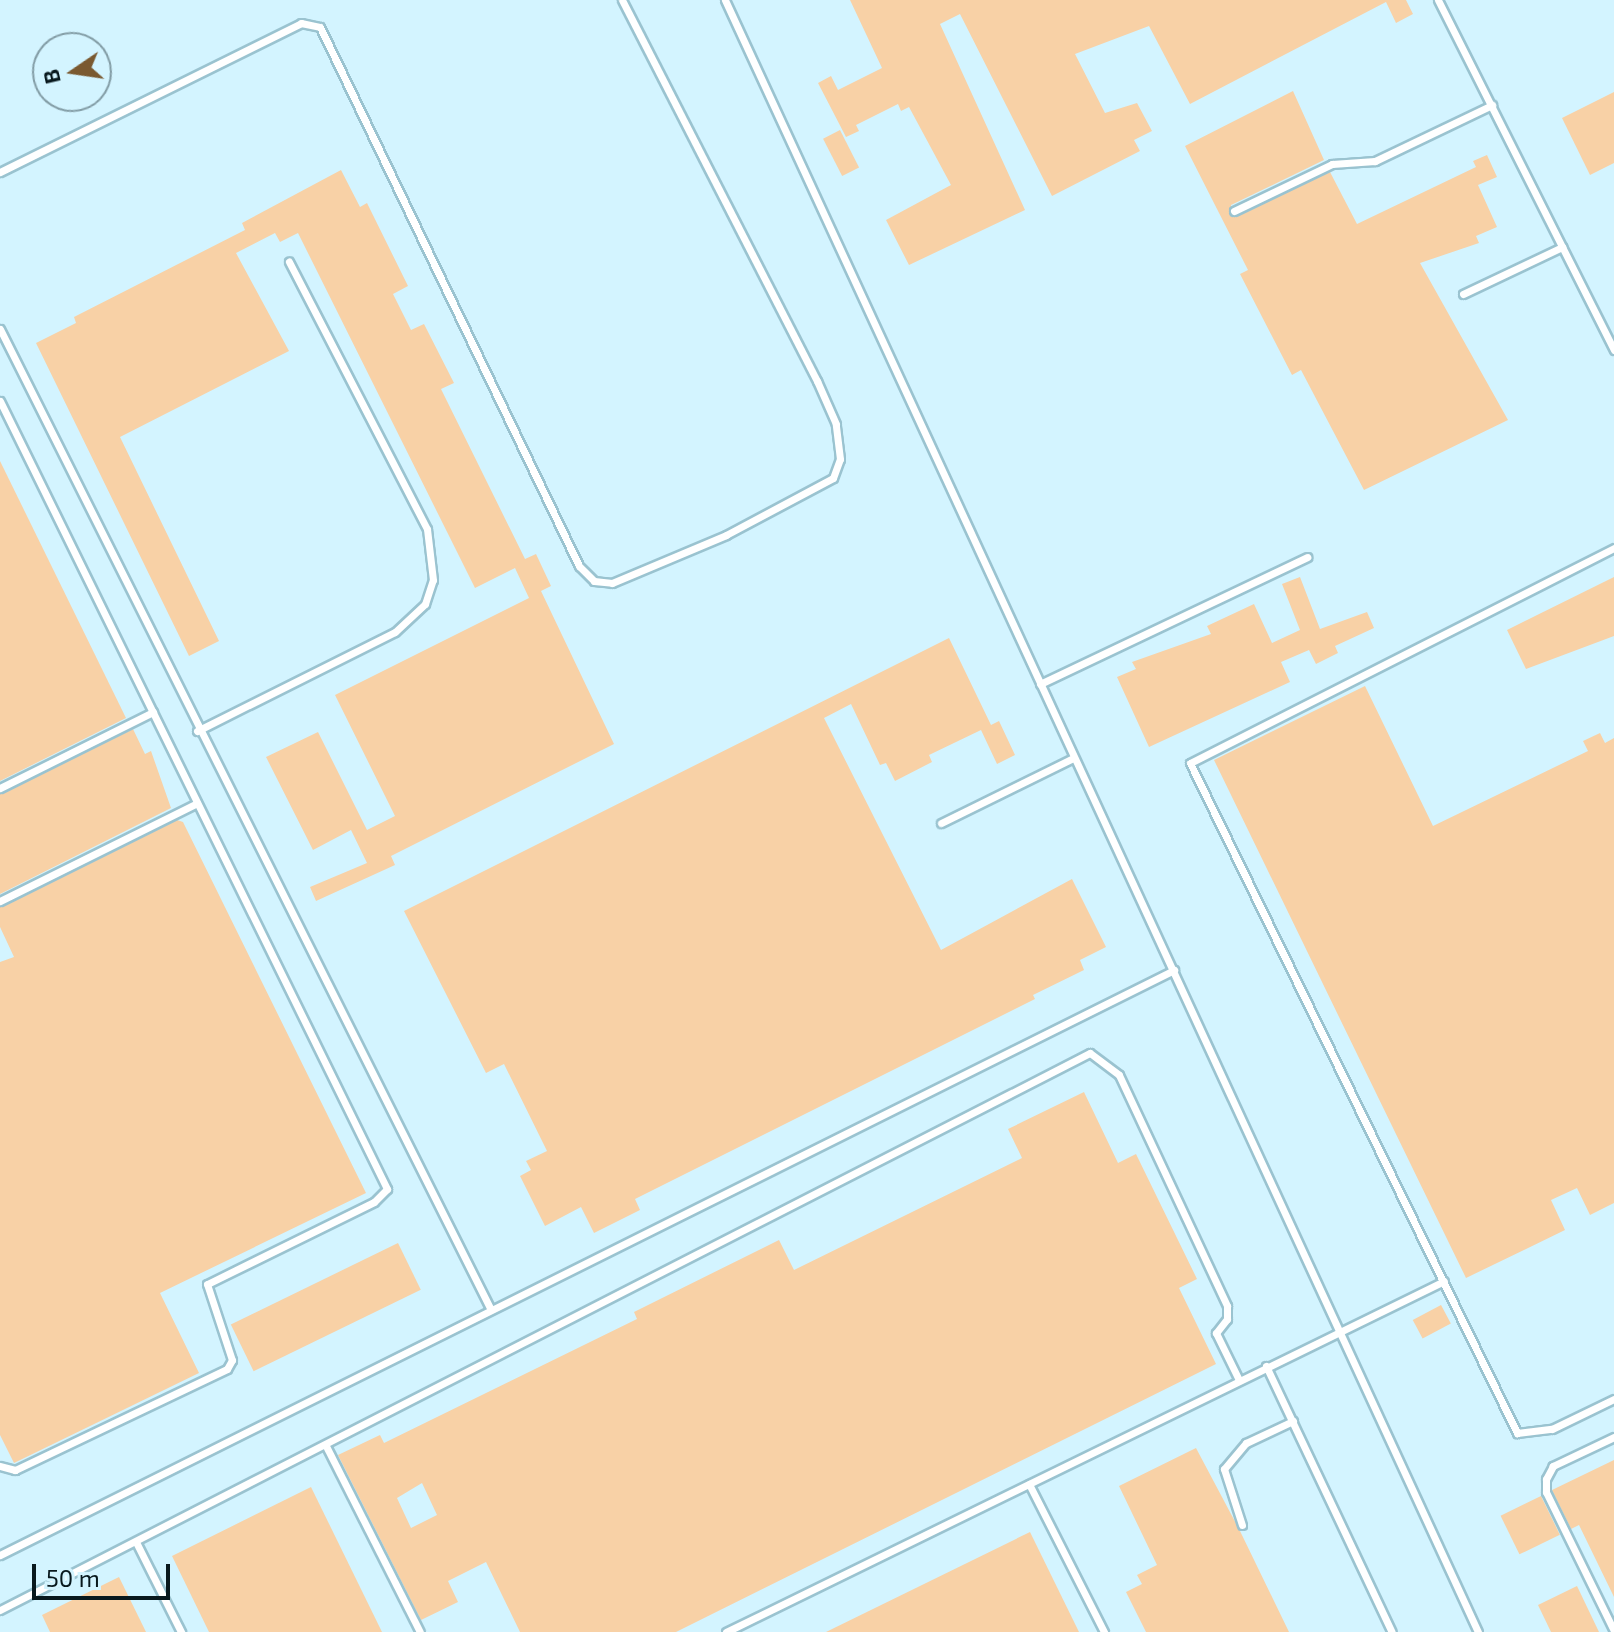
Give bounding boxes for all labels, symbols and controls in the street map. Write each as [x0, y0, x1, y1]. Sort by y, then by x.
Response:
north arrow [32, 32, 112, 112]
text: B [36, 67, 65, 87]
scale bar [36, 1548, 174, 1598]
text: 50 m [46, 1563, 100, 1592]

